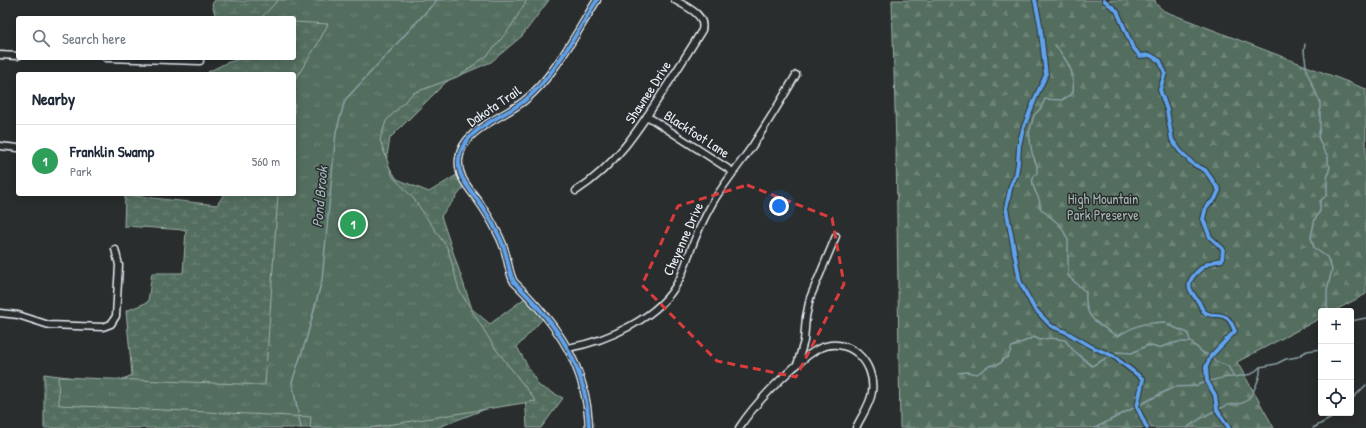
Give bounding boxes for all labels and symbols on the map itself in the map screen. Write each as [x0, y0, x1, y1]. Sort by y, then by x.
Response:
street label: Shawnee Drive [620, 56, 675, 127]
street label: Dakota Trail [463, 80, 525, 131]
street label: Blackfoot Lane [661, 105, 734, 162]
water label: Pond Brook [306, 164, 333, 228]
park label: High Mountain Park Preserve [1067, 189, 1139, 224]
your location [769, 196, 789, 216]
street label: Cheyenne Drive [658, 199, 708, 279]
pin: 1 [340, 209, 366, 239]

